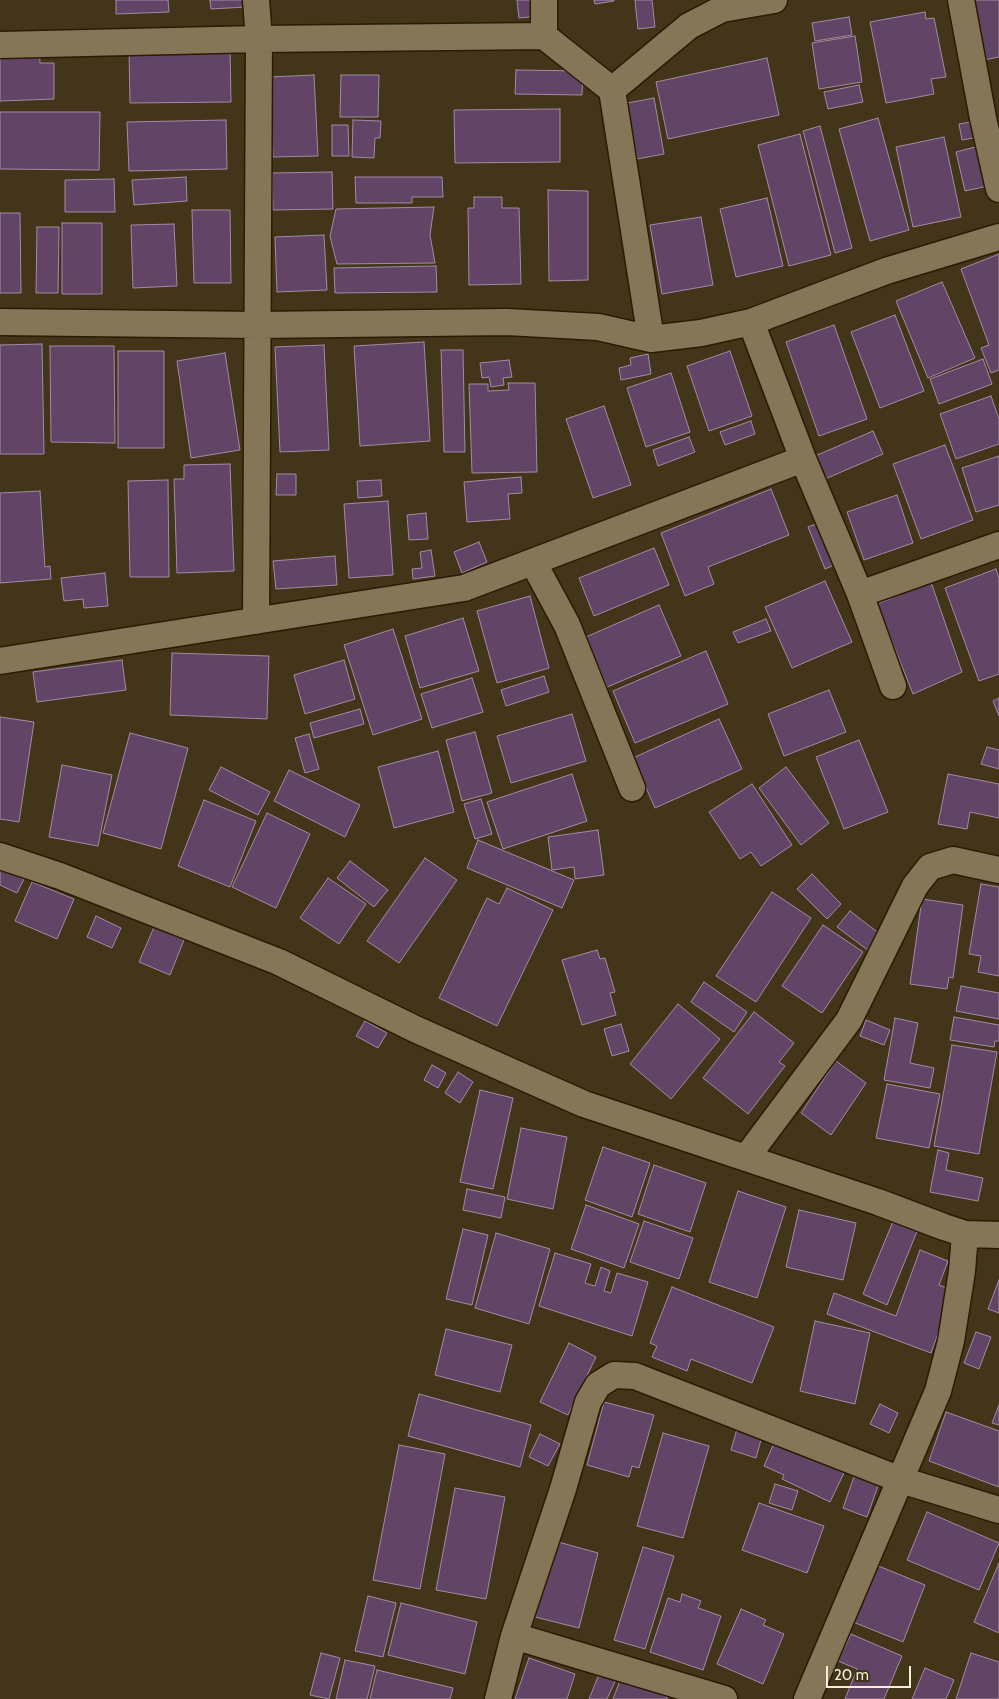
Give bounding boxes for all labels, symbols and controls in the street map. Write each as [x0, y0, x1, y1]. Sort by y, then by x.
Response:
scale bar [829, 1656, 914, 1688]
text: 20 m [834, 1666, 869, 1684]

